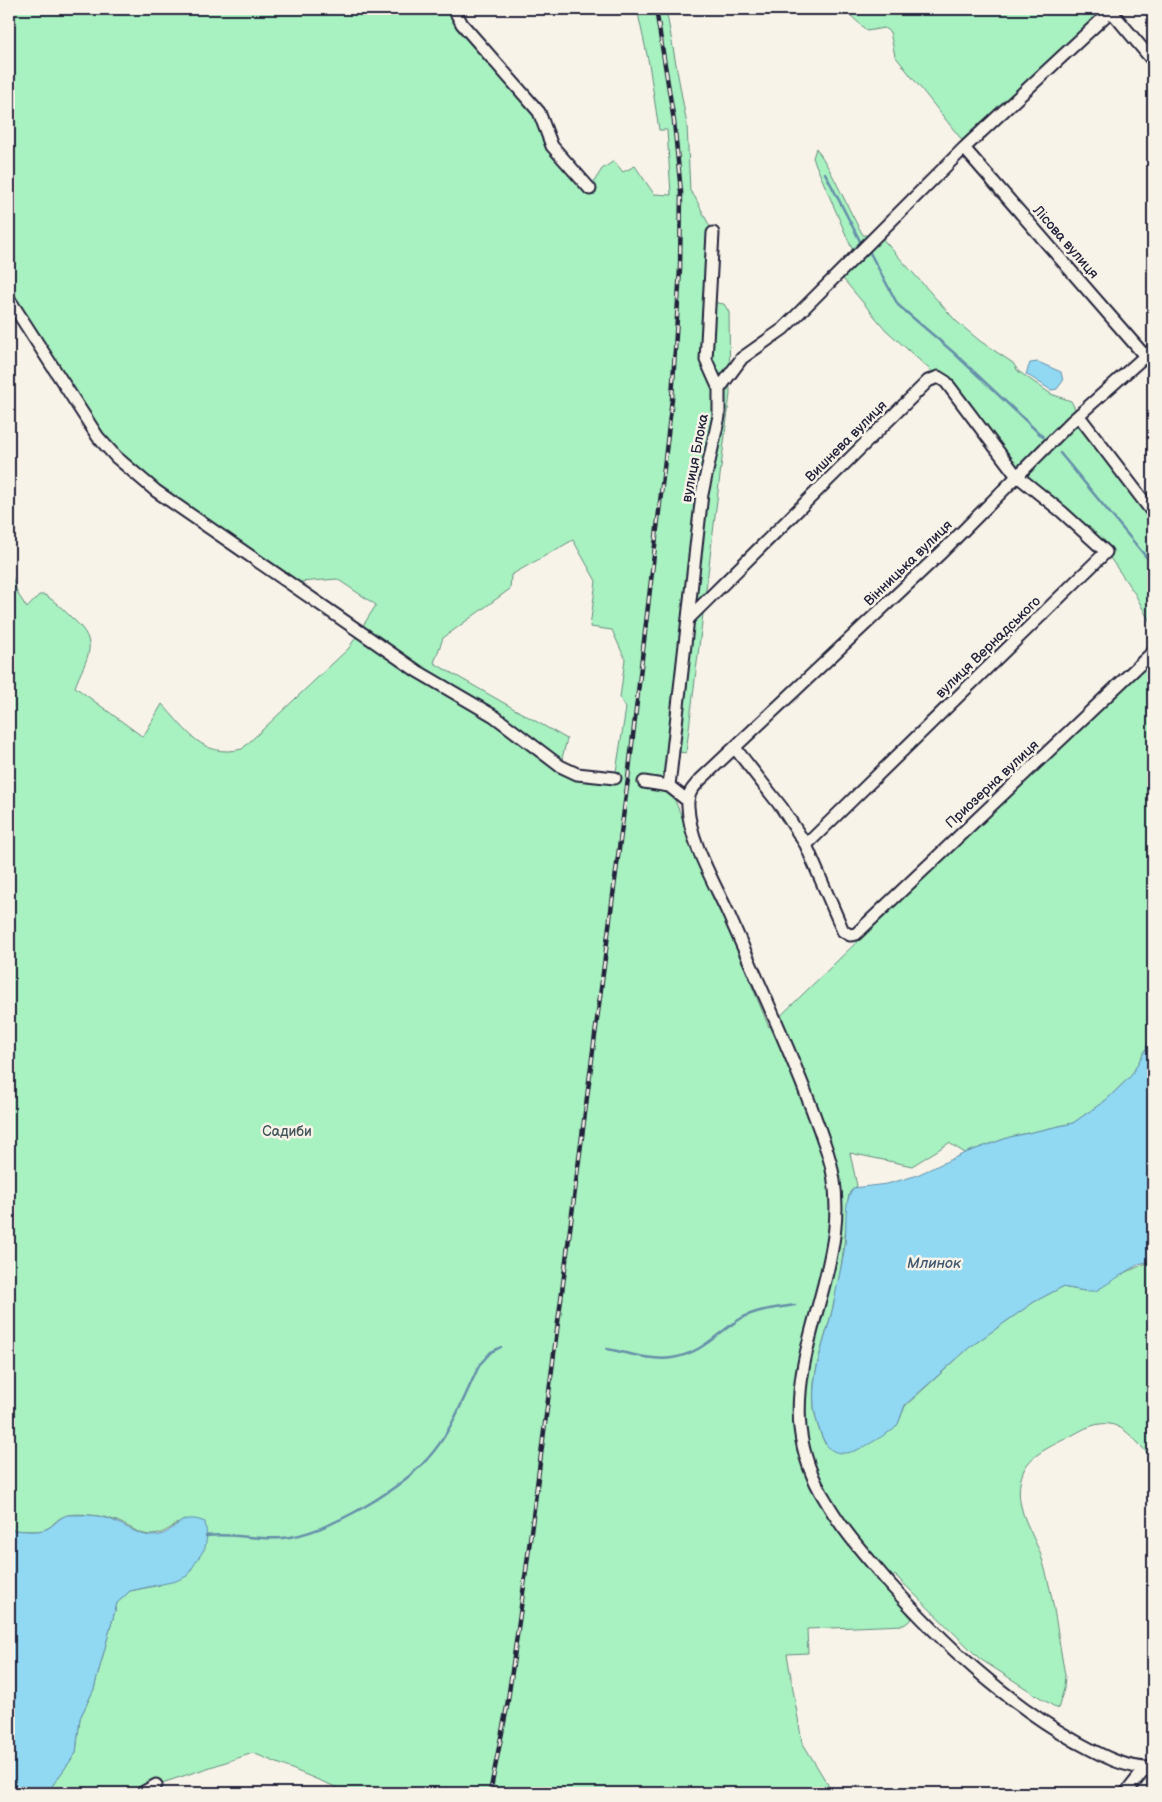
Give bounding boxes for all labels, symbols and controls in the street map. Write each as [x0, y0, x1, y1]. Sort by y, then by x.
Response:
street label: Лісова вулиця [1029, 201, 1103, 282]
street label: Вишнева вулиця [802, 397, 890, 485]
street label: вулиця Блока [678, 412, 712, 504]
street label: Вінницька вулиця [860, 516, 956, 609]
street label: вулиця Вернадського [932, 592, 1044, 702]
street label: Приозерна вулиця [942, 736, 1042, 832]
park label: Садиби [262, 1123, 312, 1140]
water label: Млинок [907, 1254, 962, 1273]

